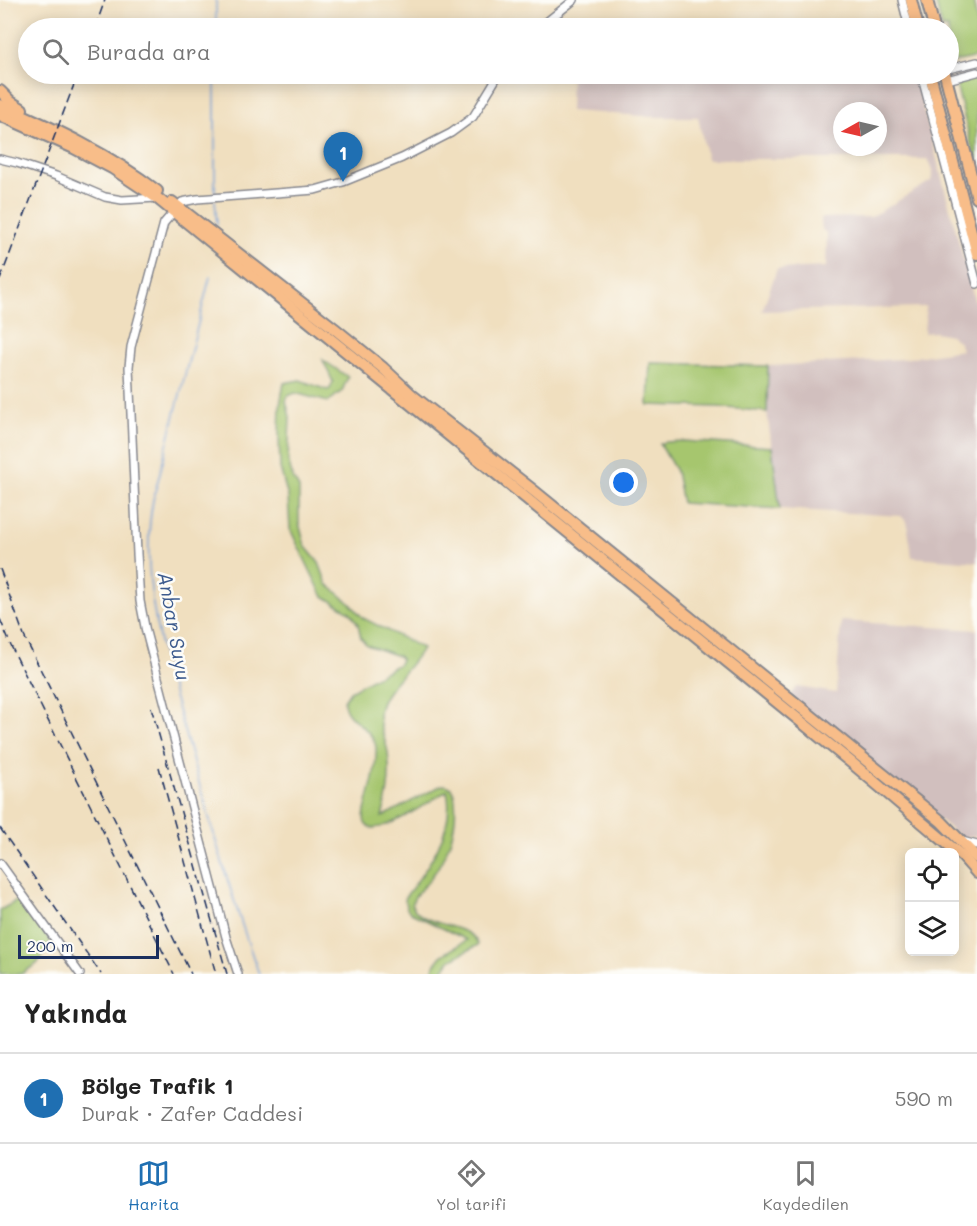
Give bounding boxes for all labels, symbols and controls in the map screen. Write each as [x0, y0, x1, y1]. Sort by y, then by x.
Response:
search box [18, 18, 959, 84]
icon: search [39, 35, 72, 68]
text: Burada ara [87, 37, 211, 66]
north arrow [833, 102, 887, 156]
pin: 1 [324, 132, 362, 182]
your location [609, 468, 638, 497]
water label: Anbar Suyu [153, 570, 197, 682]
map controls [905, 848, 959, 956]
button: locate [905, 848, 959, 902]
button: layers [905, 902, 959, 956]
scale bar [18, 932, 159, 960]
text: 200 m [27, 935, 74, 956]
text: Yakında [24, 996, 127, 1030]
text: Bölge Trafik 1 [81, 1071, 234, 1100]
text: 1 [39, 1085, 48, 1111]
text: 590 m [895, 1085, 953, 1111]
text: Durak · Zafer Caddesi [81, 1100, 303, 1126]
tab: Harita [128, 1157, 180, 1214]
tab: Yol tarifi [436, 1157, 506, 1214]
tab: Kaydedilen [763, 1157, 849, 1214]

